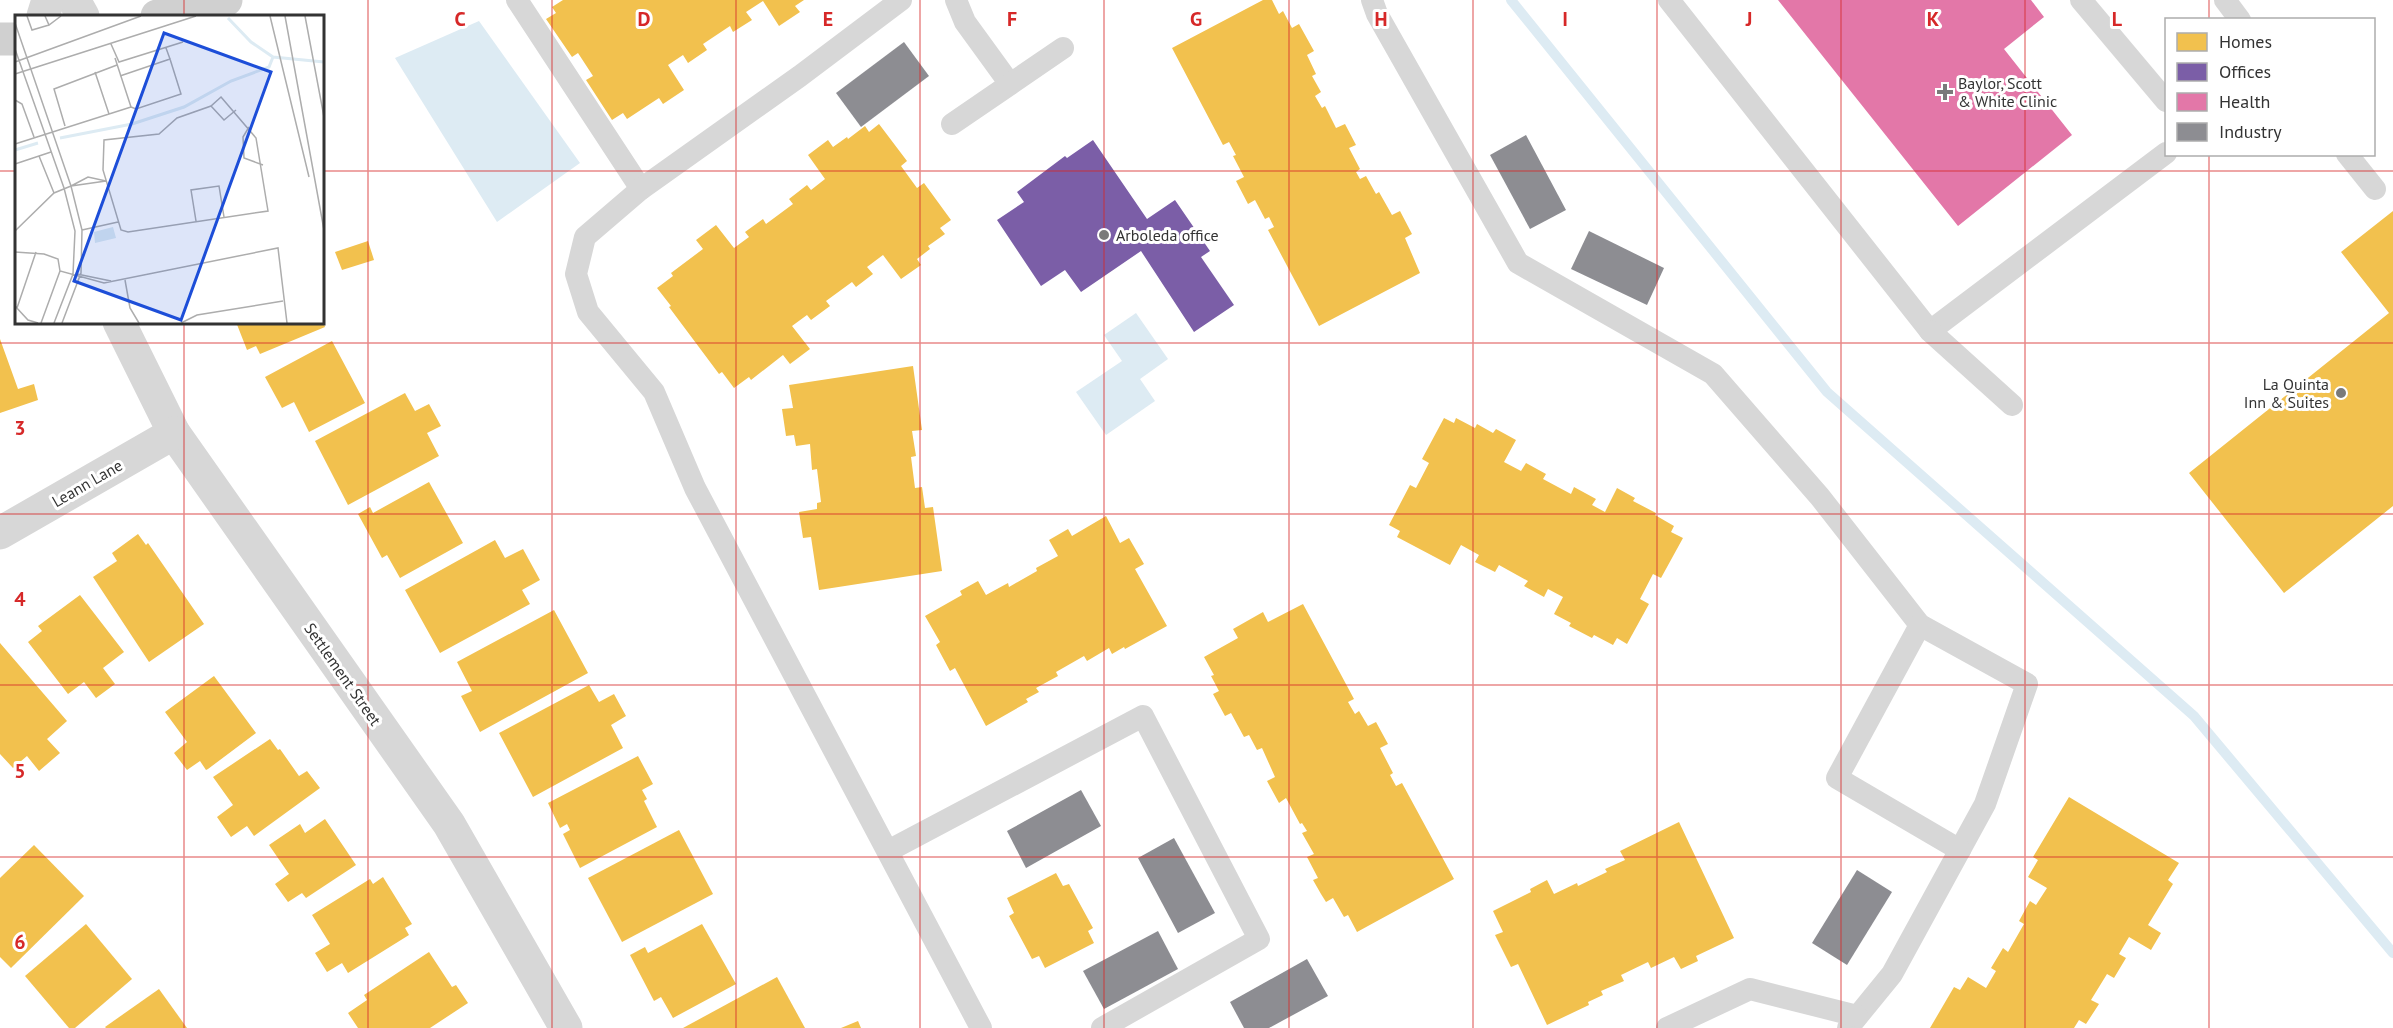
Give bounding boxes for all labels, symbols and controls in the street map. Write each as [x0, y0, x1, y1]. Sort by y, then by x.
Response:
text: C [454, 6, 466, 32]
text: D [638, 6, 651, 32]
text: E [823, 6, 833, 32]
text: F [1007, 6, 1017, 32]
text: G [1190, 6, 1202, 32]
text: H [1374, 6, 1388, 32]
text: I [1562, 6, 1568, 32]
text: J [1745, 6, 1752, 32]
text: K [1927, 6, 1940, 32]
text: L [2112, 6, 2123, 32]
inset map [15, 15, 324, 324]
legend [2165, 18, 2375, 156]
text: Homes [2219, 30, 2272, 53]
text: Offices [2219, 60, 2271, 83]
place label: Baylor, Scott & White Clinic [1958, 73, 2057, 111]
marker: Baylor, Scott & White Clinic [1936, 83, 1954, 101]
text: Health [2219, 90, 2270, 113]
text: Industry [2219, 120, 2282, 143]
place label: Arboleda office [1116, 225, 1219, 245]
marker: Arboleda office [1097, 228, 1111, 242]
place label: La Quinta Inn & Suites [2244, 374, 2329, 412]
marker: La Quinta Inn & Suites [2334, 386, 2348, 400]
text: 3 [14, 415, 26, 441]
street label: Leann Lane [48, 455, 126, 511]
text: 4 [14, 586, 26, 612]
street label: Settlement Street [300, 619, 386, 730]
text: 5 [14, 758, 26, 784]
text: 6 [14, 929, 26, 955]

